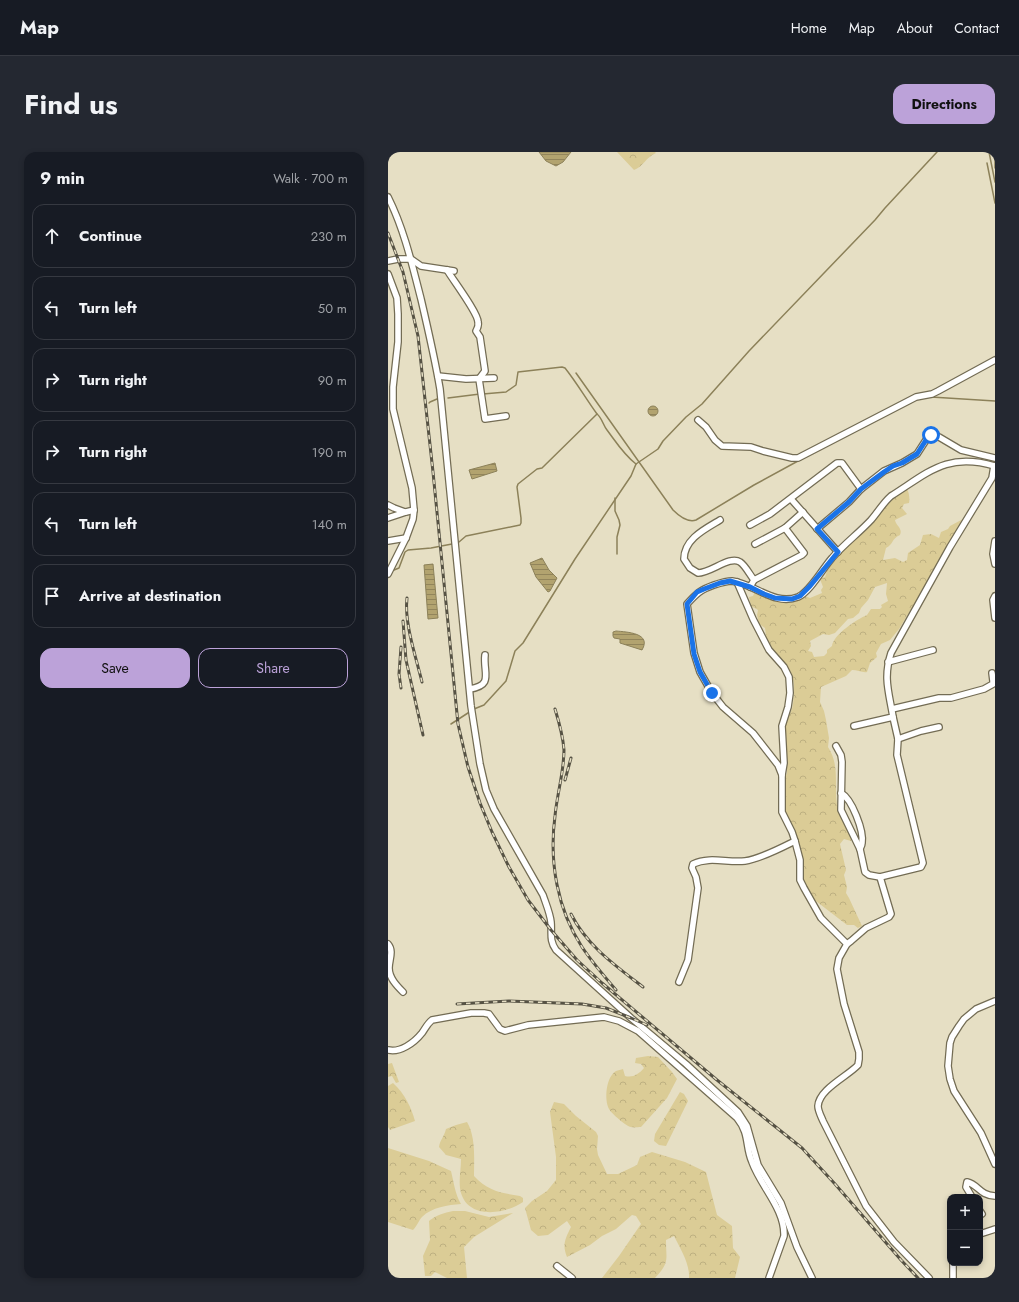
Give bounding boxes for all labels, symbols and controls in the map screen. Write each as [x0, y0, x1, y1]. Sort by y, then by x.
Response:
text: Map [20, 14, 59, 41]
text: Home [791, 18, 827, 38]
text: Map [849, 18, 875, 38]
text: About [897, 18, 932, 38]
text: Contact [954, 18, 999, 38]
text: Find us [24, 84, 118, 125]
button: Directions [893, 84, 995, 124]
text: 9 min [40, 166, 85, 190]
text: Walk · 700 m [273, 169, 348, 188]
icon: ahead [41, 225, 63, 247]
text: Continue [79, 225, 142, 247]
text: 230 m [311, 227, 347, 246]
icon: left [41, 297, 63, 319]
text: Turn left [79, 297, 137, 319]
text: 50 m [318, 299, 347, 318]
icon: right [41, 369, 63, 391]
text: Turn right [79, 369, 147, 391]
text: 90 m [318, 371, 347, 390]
route start [922, 426, 940, 444]
icon: right [41, 441, 63, 463]
text: Turn right [79, 441, 147, 463]
text: 190 m [312, 443, 347, 462]
icon: left [41, 513, 63, 535]
text: Turn left [79, 513, 137, 535]
text: 140 m [312, 515, 347, 534]
icon: arrive [41, 585, 63, 607]
text: Arrive at destination [79, 585, 221, 607]
button: Save [40, 648, 190, 688]
button: Share [198, 648, 348, 688]
route end [703, 684, 721, 702]
map controls [947, 1194, 983, 1266]
button: + [947, 1194, 983, 1230]
button: − [947, 1230, 983, 1266]

